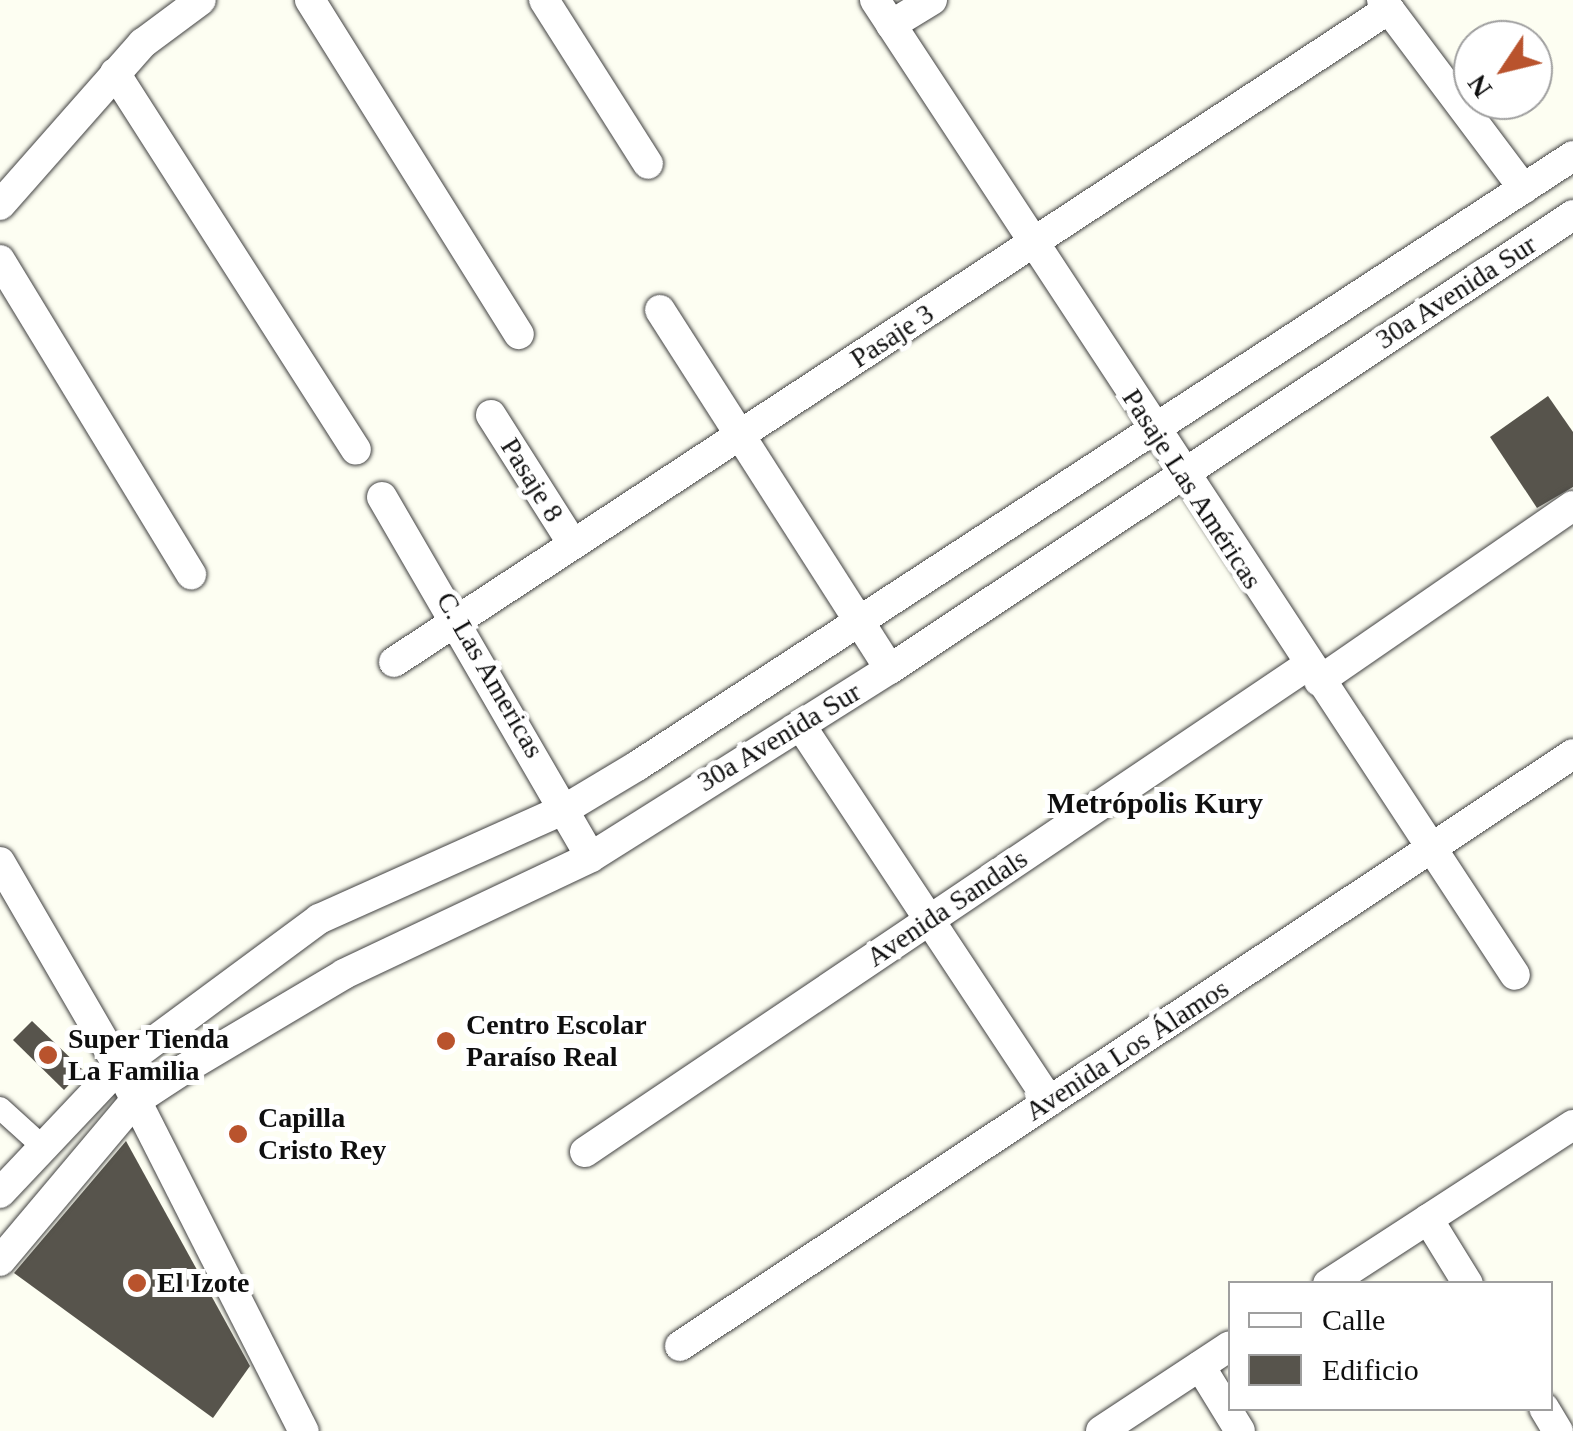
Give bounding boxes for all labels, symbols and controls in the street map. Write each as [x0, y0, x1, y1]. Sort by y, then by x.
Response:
north arrow [1453, 20, 1553, 120]
text: N [1461, 69, 1498, 104]
street label: 30a Avenida Sur [1369, 227, 1543, 357]
street label: Pasaje 3 [844, 297, 940, 375]
street label: Pasaje Las Américas [1114, 382, 1270, 596]
street label: Pasaje 8 [493, 432, 571, 528]
street label: C. Las Americas [429, 585, 551, 765]
street label: 30a Avenida Sur [691, 675, 867, 799]
district label: Metrópolis Kury [1047, 785, 1263, 821]
street label: Avenida Sandals [860, 842, 1034, 974]
street label: Avenida Los Álamos [1019, 972, 1235, 1128]
place label: Centro Escolar Paraíso Real [466, 1008, 647, 1074]
place label: Super Tienda La Familia [68, 1022, 230, 1088]
marker: Centro Escolar Paraíso Real [435, 1030, 457, 1052]
marker: Super Tienda La Familia [37, 1044, 59, 1066]
place label: Capilla Cristo Rey [258, 1101, 386, 1167]
marker: Capilla Cristo Rey [227, 1123, 249, 1145]
place label: El Izote [157, 1266, 250, 1300]
marker: El Izote [126, 1272, 148, 1294]
legend [1228, 1281, 1553, 1411]
text: Calle [1322, 1303, 1385, 1336]
text: Edificio [1322, 1353, 1419, 1386]

